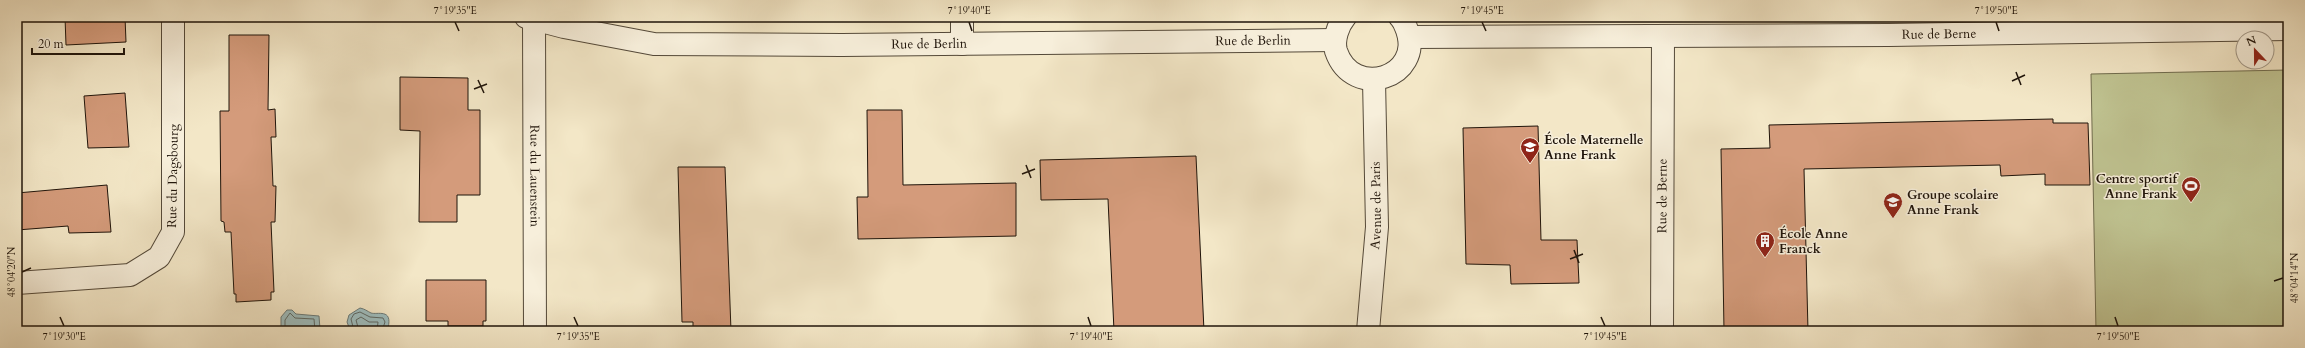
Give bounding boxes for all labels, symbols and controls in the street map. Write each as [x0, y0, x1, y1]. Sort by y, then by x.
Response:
text: 7°19'35"E [433, 4, 477, 18]
text: 7°19'40"E [947, 4, 991, 18]
text: 7°19'45"E [1460, 4, 1504, 18]
text: 7°19'50"E [1974, 4, 2018, 18]
street label: Rue de Berne [1902, 25, 1977, 44]
scale bar [32, 30, 124, 56]
north arrow [2235, 30, 2275, 70]
street label: Rue de Berlin [1215, 31, 1292, 50]
text: N [2244, 32, 2259, 50]
street label: Rue de Berlin [891, 35, 968, 54]
text: 20 m [38, 36, 65, 52]
street label: Rue du Dagsbourg [163, 123, 183, 228]
street label: Rue du Lauenstein [525, 125, 544, 228]
place label: École Maternelle Anne Frank [1544, 131, 1643, 164]
school or university icon: École Maternelle Anne Frank [1519, 136, 1541, 164]
street label: Rue de Berne [1653, 159, 1672, 233]
street label: Avenue de Paris [1366, 161, 1386, 250]
place label: Centre sportif Anne Frank [2096, 170, 2180, 203]
sports icon: Centre sportif Anne Frank [2180, 175, 2202, 203]
place label: Groupe scolaire Anne Frank [1907, 186, 1999, 219]
school or university icon: Groupe scolaire Anne Frank [1882, 191, 1904, 219]
place label: École Anne Franck [1779, 225, 1848, 258]
building icon: École Anne Franck [1754, 230, 1776, 258]
text: 48°04'20"N [5, 246, 19, 297]
text: 48°04'14"N [2288, 252, 2302, 303]
text: 7°19'30"E [42, 330, 86, 344]
text: 7°19'35"E [556, 330, 600, 344]
text: 7°19'40"E [1069, 330, 1113, 344]
text: 7°19'45"E [1583, 330, 1627, 344]
text: 7°19'50"E [2096, 330, 2140, 344]

